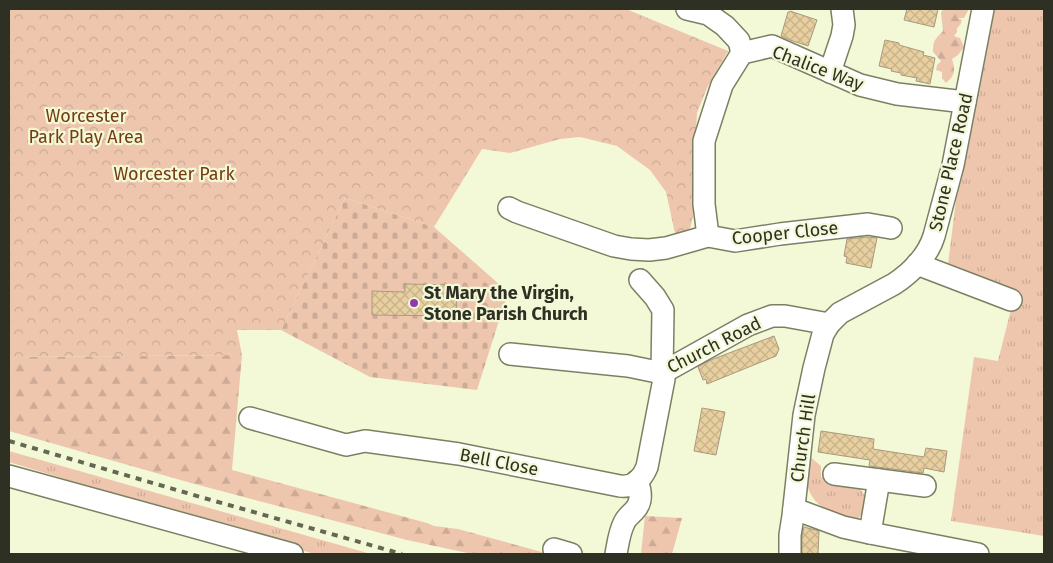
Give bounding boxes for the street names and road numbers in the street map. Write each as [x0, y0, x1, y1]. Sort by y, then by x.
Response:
street label: Chalice Way [769, 41, 867, 96]
street label: Stone Place Road [924, 91, 978, 233]
street label: Cooper Close [731, 216, 839, 250]
street label: Church Road [663, 312, 765, 378]
street label: Church Hill [786, 392, 820, 484]
street label: Bell Close [458, 444, 540, 480]

